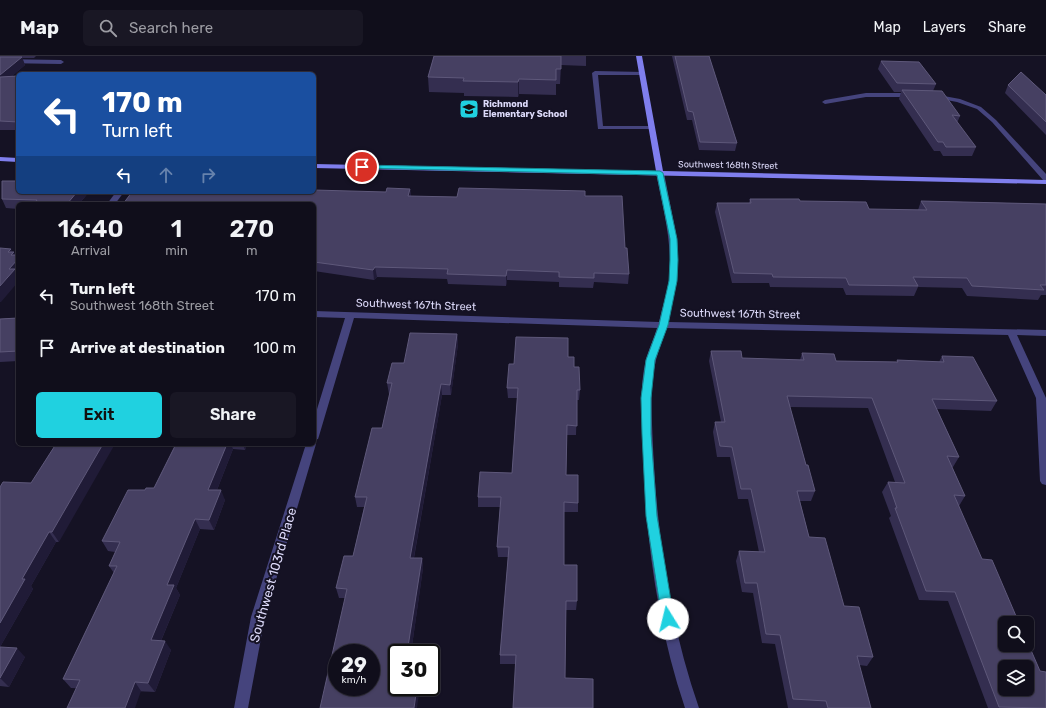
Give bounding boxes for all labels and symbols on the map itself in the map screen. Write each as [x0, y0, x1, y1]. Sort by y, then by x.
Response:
school or university icon: Richmond Elementary School [458, 98, 480, 120]
place label: Richmond Elementary School [483, 99, 568, 119]
pin [345, 150, 379, 184]
street label: Southwest 168th Street [678, 159, 778, 171]
street label: Southwest 167th Street [356, 296, 477, 314]
street label: Southwest 167th Street [680, 306, 801, 322]
street label: Southwest 103rd Place [247, 506, 299, 644]
position arrow [647, 598, 689, 640]
speed limit sign: 30 [388, 644, 440, 696]

